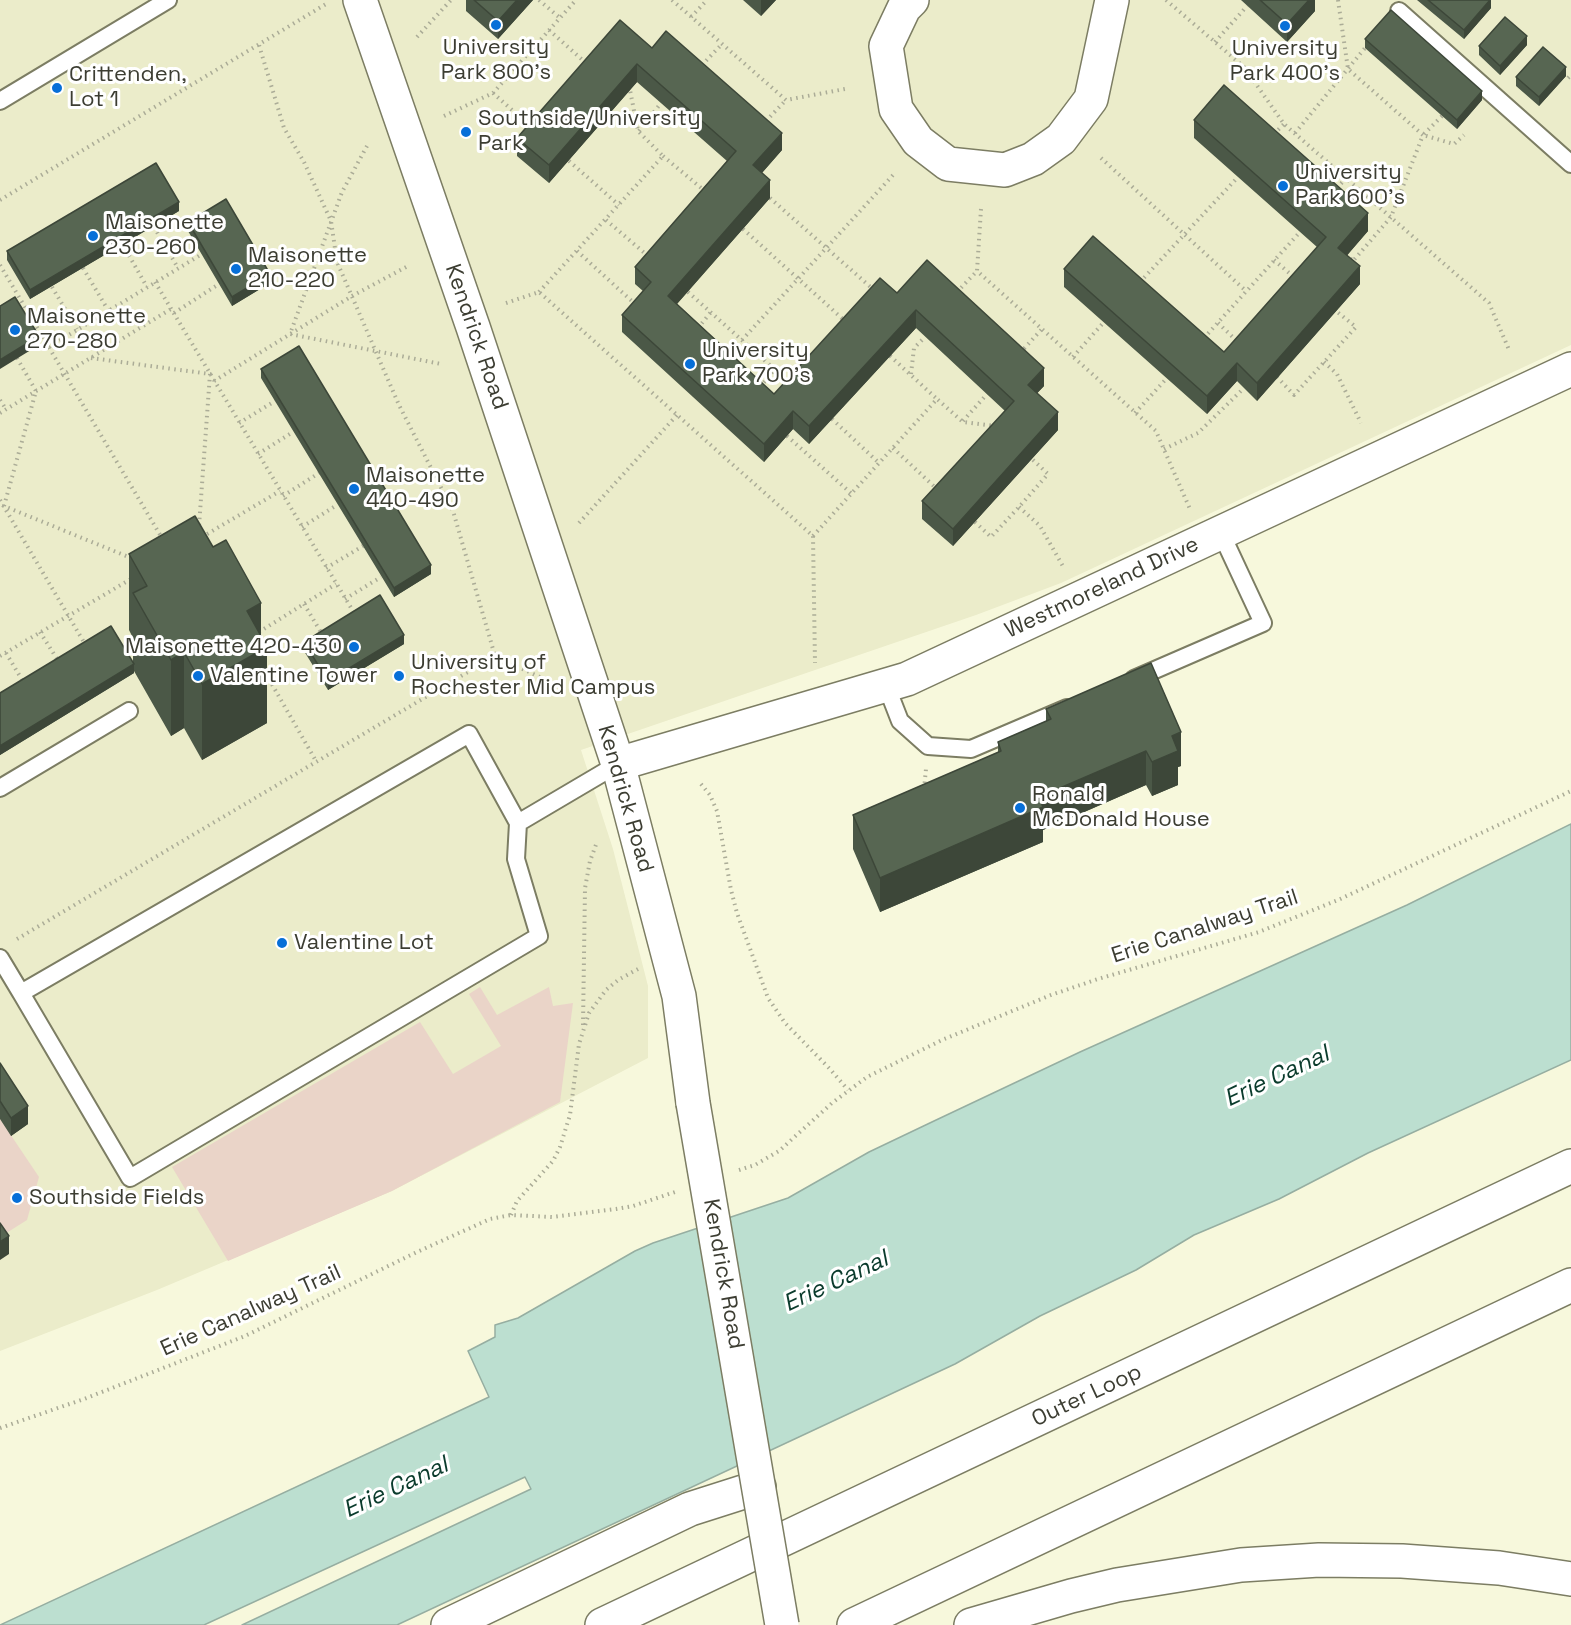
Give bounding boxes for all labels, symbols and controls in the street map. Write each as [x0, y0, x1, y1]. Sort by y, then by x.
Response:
marker: University Park 800's [489, 18, 503, 32]
marker: University Park 400's [1278, 19, 1292, 33]
place label: University Park 800's [441, 35, 551, 86]
place label: University Park 400's [1230, 36, 1340, 88]
place label: Crittenden, Lot 1 [69, 62, 187, 113]
marker: Crittenden, Lot 1 [50, 81, 64, 95]
place label: Southside/University Park [478, 106, 701, 158]
marker: Southside/University Park [459, 125, 473, 139]
place label: University Park 600's [1295, 160, 1405, 212]
marker: University Park 600's [1276, 179, 1290, 193]
place label: Maisonette 230-260 [105, 210, 224, 262]
marker: Maisonette 230-260 [86, 229, 100, 243]
place label: Maisonette 210-220 [248, 243, 367, 294]
street label: Kendrick Road [439, 261, 513, 413]
marker: Maisonette 210-220 [229, 262, 243, 276]
place label: Maisonette 270-280 [27, 304, 146, 356]
marker: Maisonette 270-280 [8, 323, 22, 337]
place label: University Park 700's [702, 338, 811, 390]
marker: University Park 700's [683, 357, 697, 371]
place label: Maisonette 440-490 [366, 463, 485, 514]
marker: Maisonette 440-490 [347, 482, 361, 496]
street label: Westmoreland Drive [1001, 531, 1203, 645]
place label: Maisonette 420-430 [125, 634, 342, 660]
marker: Maisonette 420-430 [347, 640, 361, 654]
place label: University of Rochester Mid Campus [411, 650, 655, 702]
place label: Valentine Tower [210, 663, 378, 689]
marker: Valentine Tower [191, 669, 205, 683]
marker: University of Rochester Mid Campus [392, 669, 406, 683]
street label: Kendrick Road [591, 722, 659, 876]
place label: Ronald McDonald House [1032, 782, 1210, 834]
marker: Ronald McDonald House [1013, 801, 1027, 815]
street label: Erie Canalway Trail [1108, 884, 1302, 970]
place label: Valentine Lot [294, 930, 434, 956]
marker: Valentine Lot [275, 936, 289, 950]
water label: Erie Canal [1220, 1040, 1334, 1114]
place label: Southside Fields [29, 1185, 204, 1211]
marker: Southside Fields [10, 1191, 24, 1205]
street label: Kendrick Road [697, 1197, 749, 1351]
water label: Erie Canal [779, 1245, 893, 1319]
street label: Erie Canalway Trail [157, 1259, 345, 1363]
street label: Outer Loop [1028, 1359, 1146, 1433]
water label: Erie Canal [339, 1451, 453, 1525]

